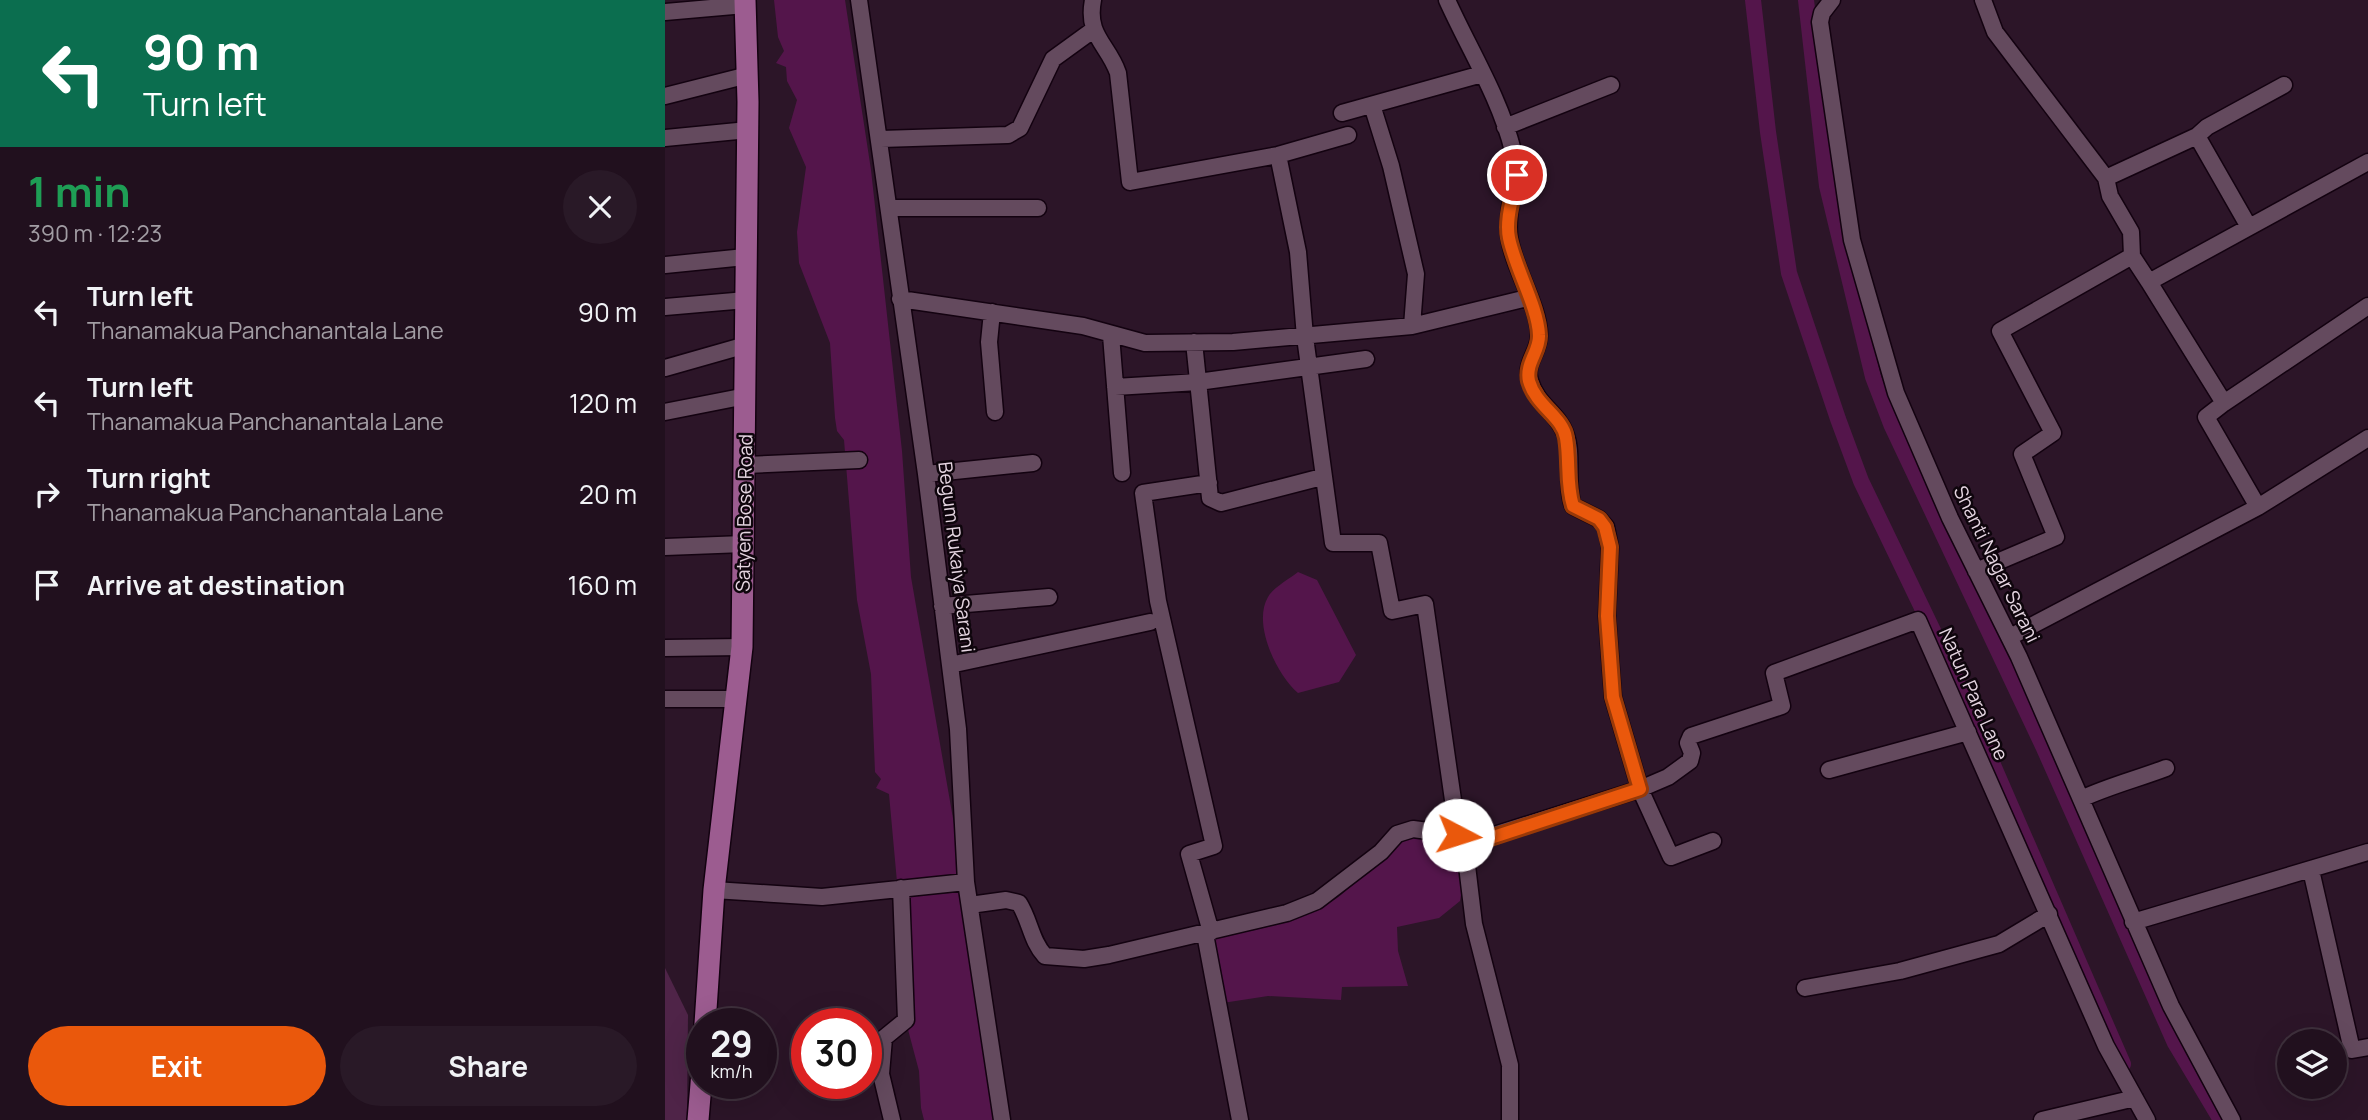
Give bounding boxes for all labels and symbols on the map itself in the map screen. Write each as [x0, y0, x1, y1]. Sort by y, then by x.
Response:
pin [1487, 145, 1547, 205]
street label: Satyen Bose Road [730, 434, 758, 592]
street label: Begum Rukaiya Sarani [932, 460, 982, 654]
street label: Shanti Nagar Sarani [1948, 481, 2046, 647]
street label: Natun Para Lane [1933, 624, 2015, 764]
position arrow [1421, 798, 1495, 872]
speed limit sign: 30 [791, 1008, 882, 1099]

